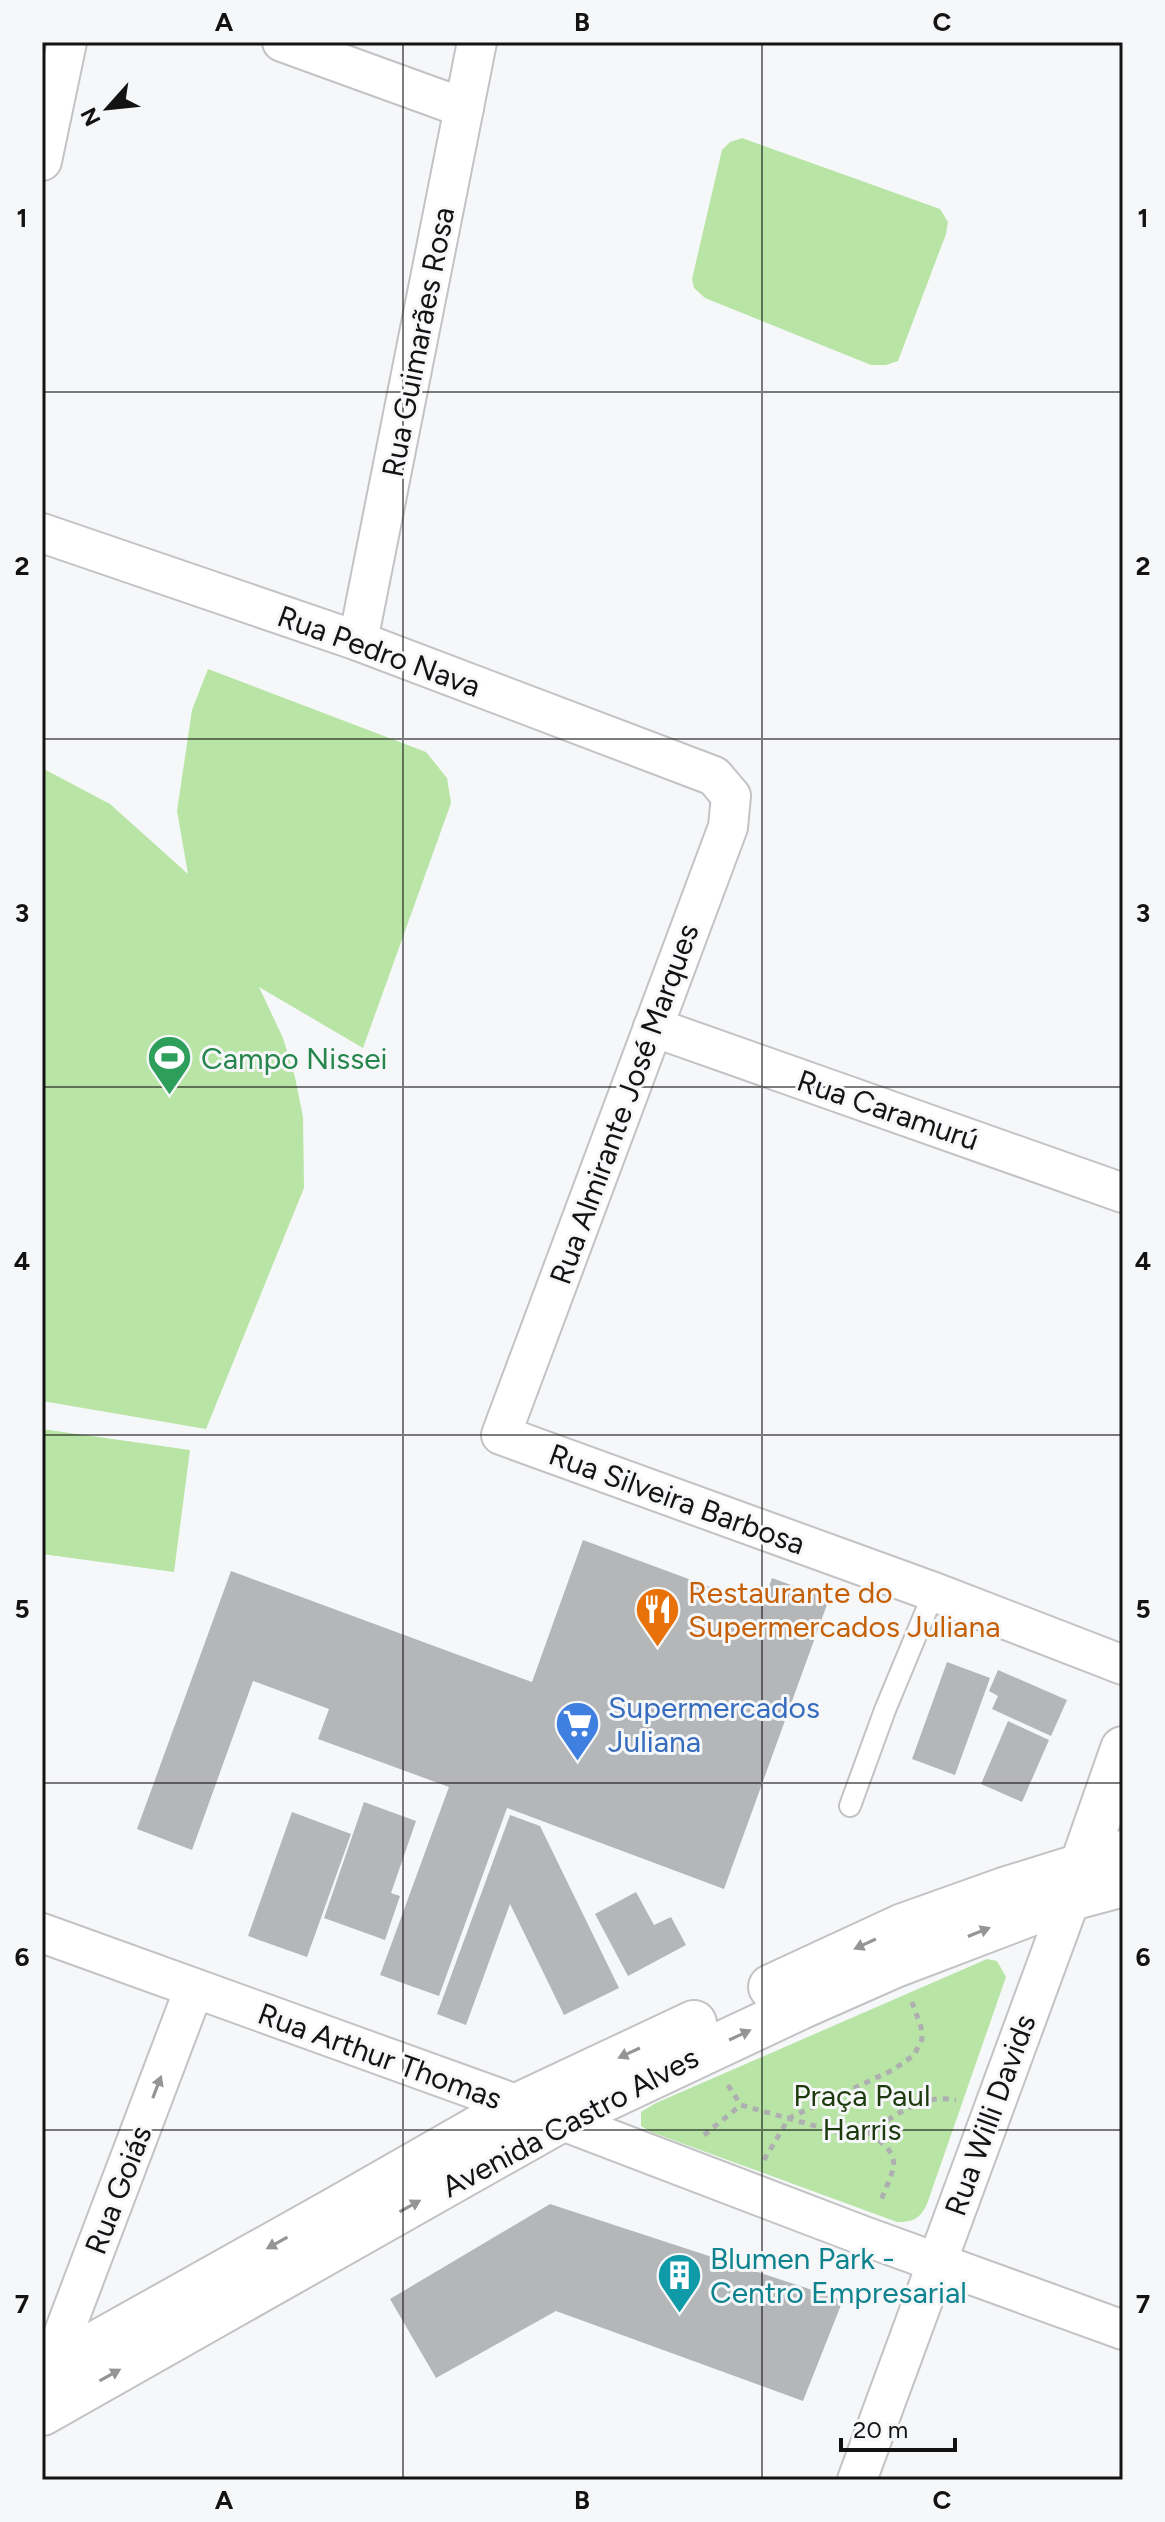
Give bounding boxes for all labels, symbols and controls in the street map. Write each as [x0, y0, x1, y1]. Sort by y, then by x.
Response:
text: A [215, 6, 234, 38]
text: B [574, 6, 590, 38]
text: C [933, 6, 952, 38]
north arrow [68, 68, 148, 148]
text: N [75, 103, 107, 131]
text: 1 [17, 202, 27, 234]
text: 1 [1138, 202, 1148, 234]
street label: Rua Guimarães Rosa [374, 204, 462, 480]
text: 2 [14, 550, 30, 582]
text: 2 [1135, 550, 1151, 582]
street label: Rua Pedro Nava [273, 597, 485, 705]
text: 3 [15, 897, 29, 929]
text: 3 [1136, 897, 1150, 929]
street label: Rua Almirante José Marques [541, 919, 707, 1289]
sports icon: Campo Nissei [146, 1034, 194, 1097]
place label: Campo Nissei [201, 1040, 387, 1077]
street label: Rua Caramurú [792, 1062, 984, 1158]
text: 4 [14, 1245, 30, 1277]
text: 4 [1135, 1245, 1151, 1277]
street label: Rua Silveira Barbosa [544, 1435, 810, 1563]
place label: Restaurante do Supermercados Juliana [688, 1574, 1000, 1645]
restaurant icon: Restaurante do Supermercados Juliana [633, 1585, 681, 1648]
text: 5 [14, 1593, 30, 1625]
text: 5 [1135, 1593, 1151, 1625]
place label: Supermercados Juliana [608, 1689, 820, 1760]
supermarket icon: Supermercados Juliana [553, 1700, 601, 1763]
one-way arrow [967, 1925, 991, 1938]
one-way arrow [853, 1937, 877, 1951]
text: 6 [14, 1941, 30, 1973]
text: 6 [1135, 1941, 1151, 1973]
street label: Rua Arthur Thomas [253, 1995, 507, 2117]
street label: Rua Willi Davids [936, 2009, 1044, 2221]
one-way arrow [728, 2028, 752, 2042]
street label: Avenida Castro Alves [435, 2039, 705, 2205]
one-way arrow [617, 2046, 641, 2060]
one-way arrow [151, 2075, 164, 2099]
park label: Praça Paul Harris [793, 2077, 931, 2148]
street label: Rua Goiás [77, 2121, 159, 2259]
one-way arrow [399, 2199, 421, 2213]
one-way arrow [266, 2236, 288, 2250]
place label: Blumen Park - Centro Empresarial [710, 2240, 967, 2311]
building icon: Blumen Park - Centro Empresarial [655, 2251, 703, 2314]
text: 7 [15, 2288, 29, 2320]
text: 7 [1136, 2288, 1150, 2320]
one-way arrow [99, 2368, 121, 2382]
scale bar [841, 2402, 955, 2452]
text: 20 m [853, 2415, 908, 2444]
text: A [215, 2484, 234, 2516]
text: B [574, 2484, 590, 2516]
text: C [933, 2484, 952, 2516]

